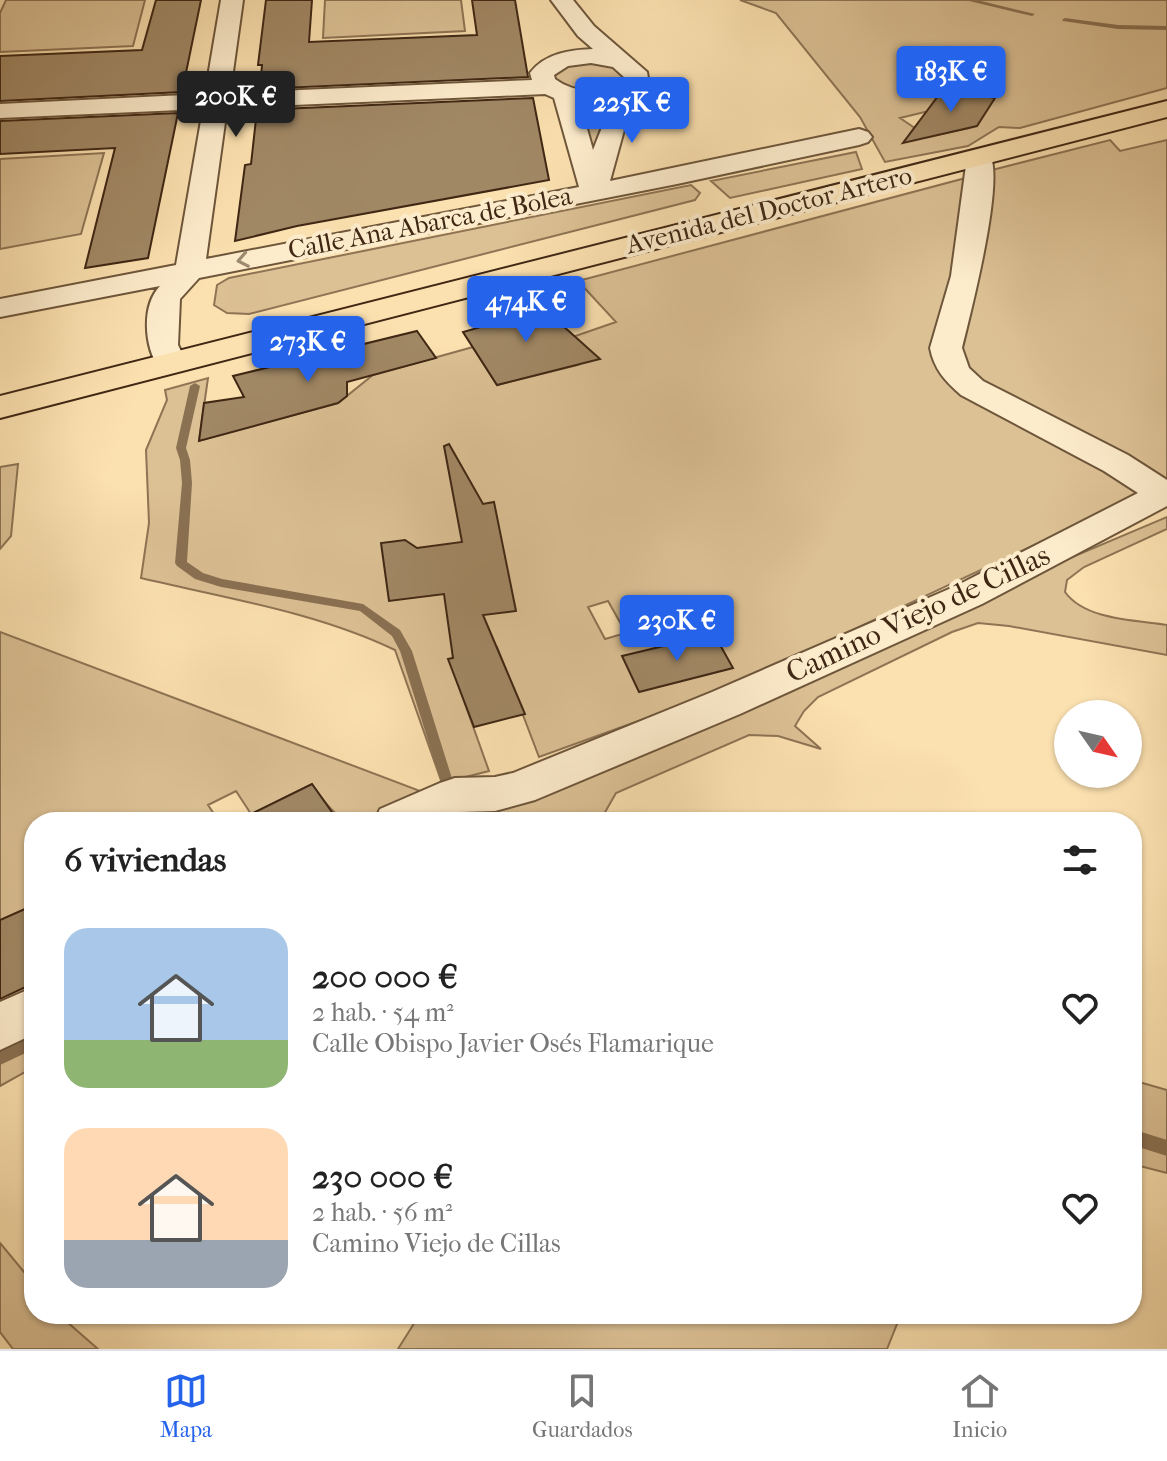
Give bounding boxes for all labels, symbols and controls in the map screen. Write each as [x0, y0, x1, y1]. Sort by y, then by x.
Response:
pin: 183K € [886, 46, 1016, 114]
text: 183K € [915, 56, 987, 87]
pin: 200K € [171, 71, 301, 139]
pin: 225K € [567, 77, 697, 145]
text: 200K € [195, 81, 277, 112]
text: 225K € [593, 87, 671, 118]
street label: Avenida del Doctor Artero [622, 159, 915, 261]
street label: Calle Ana Abarca de Bolea [285, 180, 576, 266]
one-way arrow [237, 251, 250, 268]
pin: 474K € [461, 276, 591, 344]
text: 474K € [485, 286, 567, 317]
pin: 273K € [243, 316, 373, 384]
text: 273K € [270, 326, 346, 357]
street label: Camino Viejo de Cillas [781, 538, 1055, 690]
pin: 230K € [612, 595, 742, 663]
text: 230K € [638, 605, 716, 636]
north arrow [1054, 700, 1142, 788]
map controls [1054, 700, 1142, 788]
icon: filters [1058, 838, 1102, 882]
text: 6 viviendas [64, 840, 226, 880]
text: 200 000 € [312, 957, 458, 997]
icon: home [128, 960, 224, 1056]
icon: heart [1058, 986, 1102, 1030]
text: 2 hab. · 54 m² [312, 997, 454, 1028]
text: Calle Obispo Javier Osés Flamarique [312, 1028, 714, 1059]
text: 230 000 € [312, 1157, 453, 1197]
icon: home [128, 1160, 224, 1256]
icon: heart [1058, 1186, 1102, 1230]
text: 2 hab. · 56 m² [312, 1197, 452, 1228]
text: Camino Viejo de Cillas [312, 1228, 561, 1259]
tab: Mapa [160, 1369, 212, 1443]
tab: Guardados [532, 1369, 633, 1443]
tab: Inicio [952, 1369, 1007, 1443]

